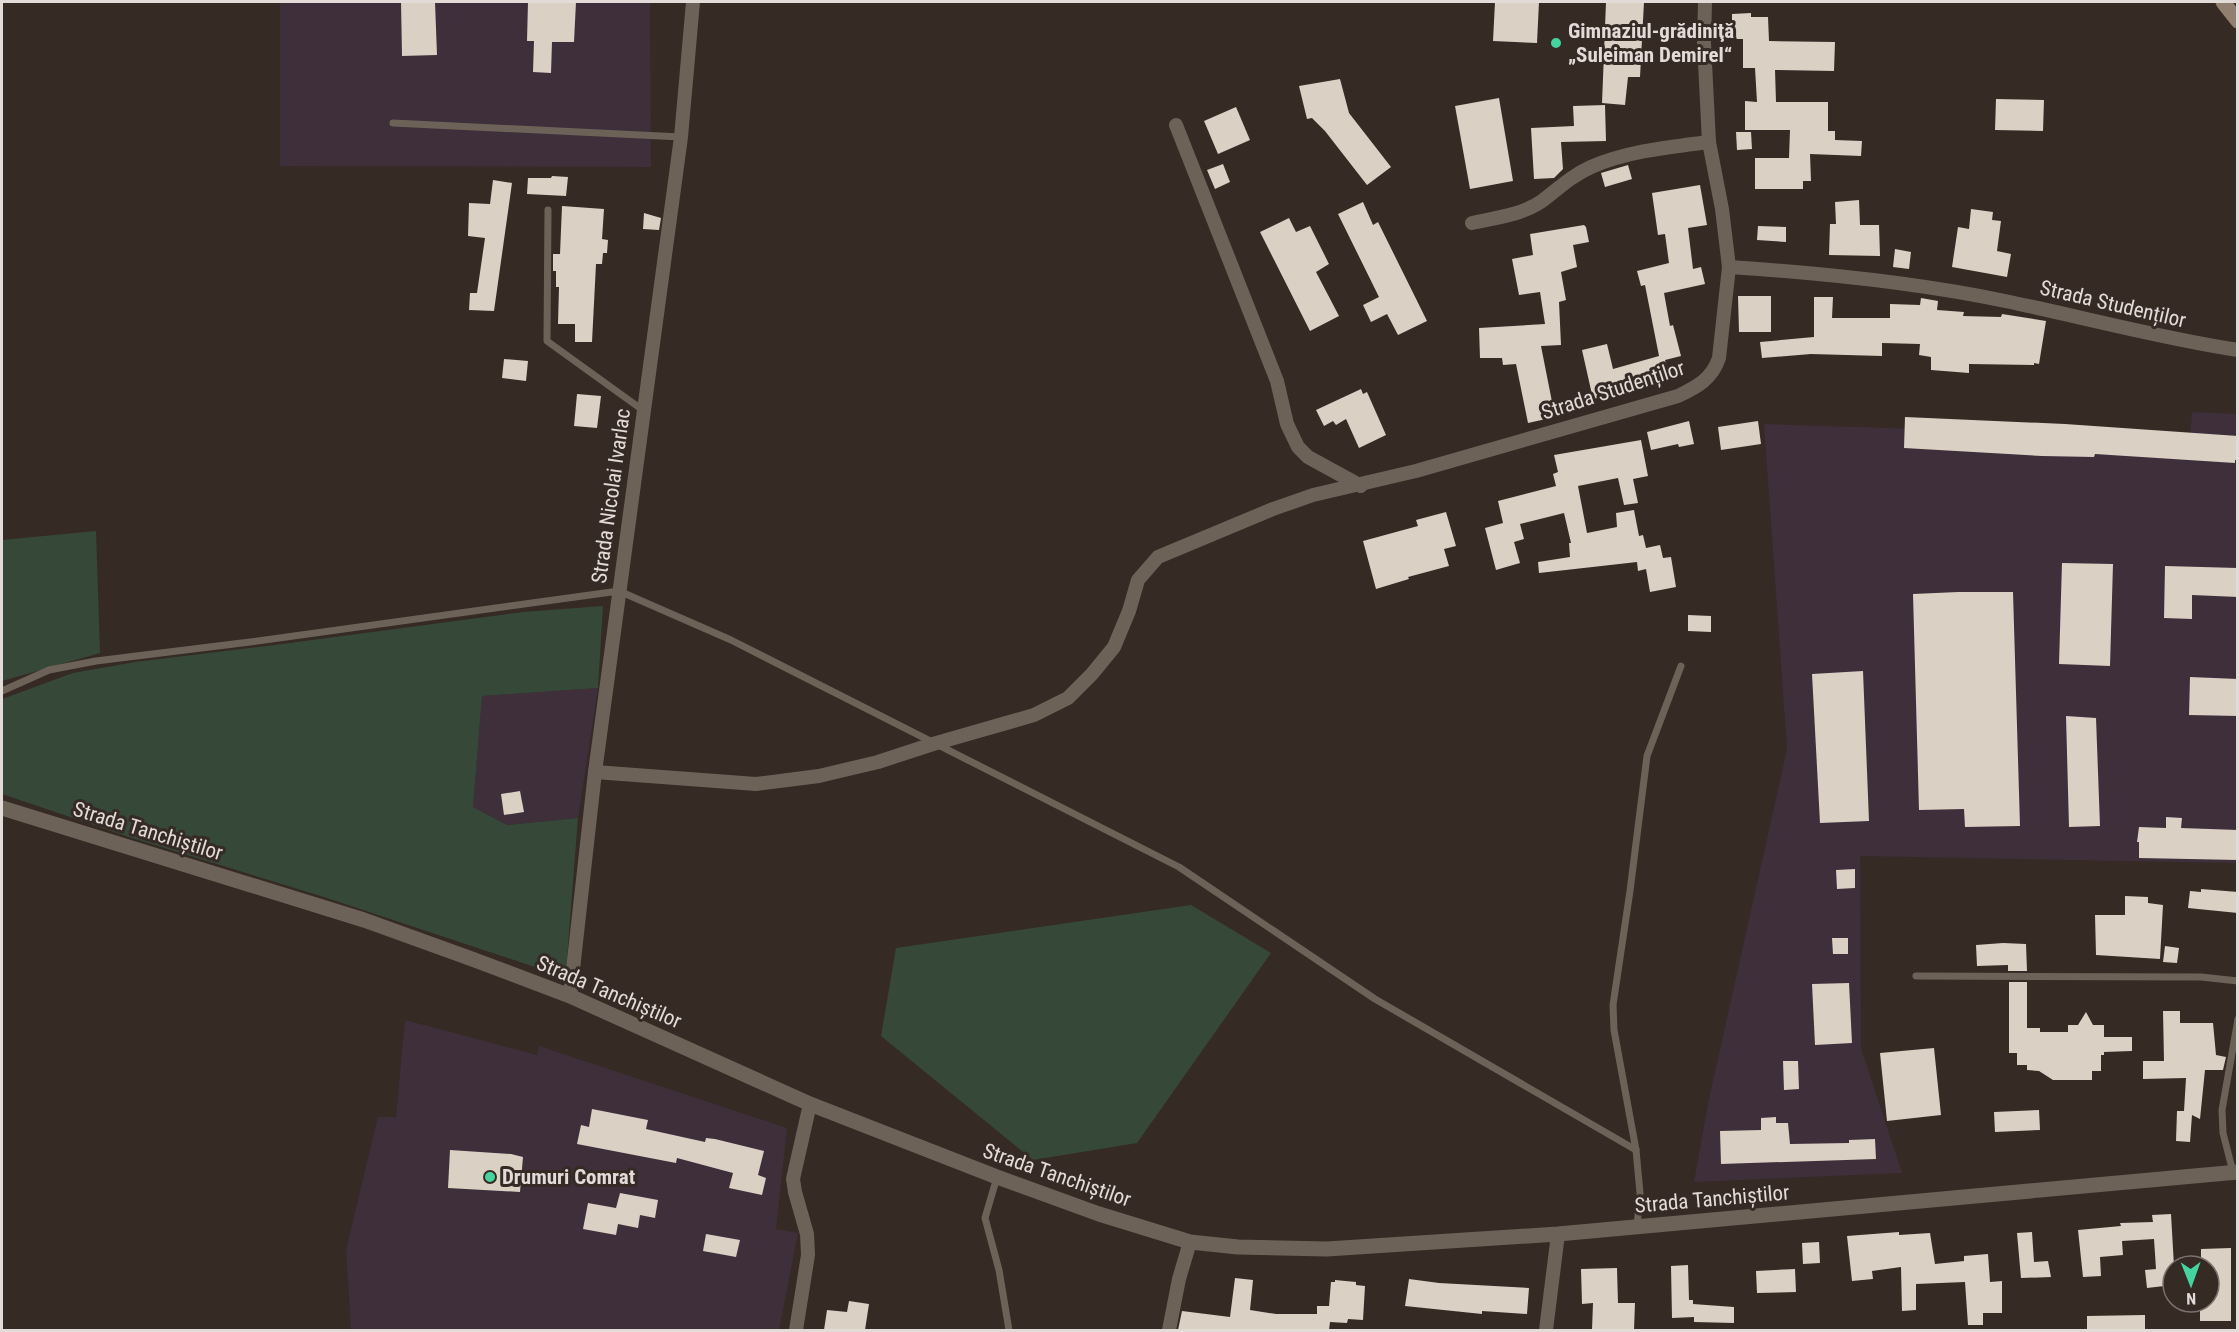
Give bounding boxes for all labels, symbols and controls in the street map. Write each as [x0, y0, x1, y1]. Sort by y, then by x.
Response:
place label: Gimnaziul-grădiniţă „Suleiman Demirel“ [1568, 19, 1734, 67]
marker: Gimnaziul-grădiniţă „Suleiman Demirel“ [1549, 36, 1563, 50]
street label: Strada Studenților [2038, 276, 2188, 333]
street label: Strada Studenților [1538, 356, 1688, 425]
street label: Strada Nicolai Ivarlac [587, 407, 635, 585]
street label: Strada Tanchiștilor [70, 797, 226, 865]
street label: Strada Tanchiștilor [533, 951, 685, 1033]
street label: Strada Tanchiștilor [980, 1138, 1134, 1212]
place label: Drumuri Comrat [502, 1165, 635, 1189]
marker: Drumuri Comrat [483, 1170, 497, 1184]
street label: Strada Tanchiștilor [1634, 1180, 1790, 1218]
north arrow [2161, 1254, 2221, 1314]
text: N [2186, 1289, 2196, 1308]

